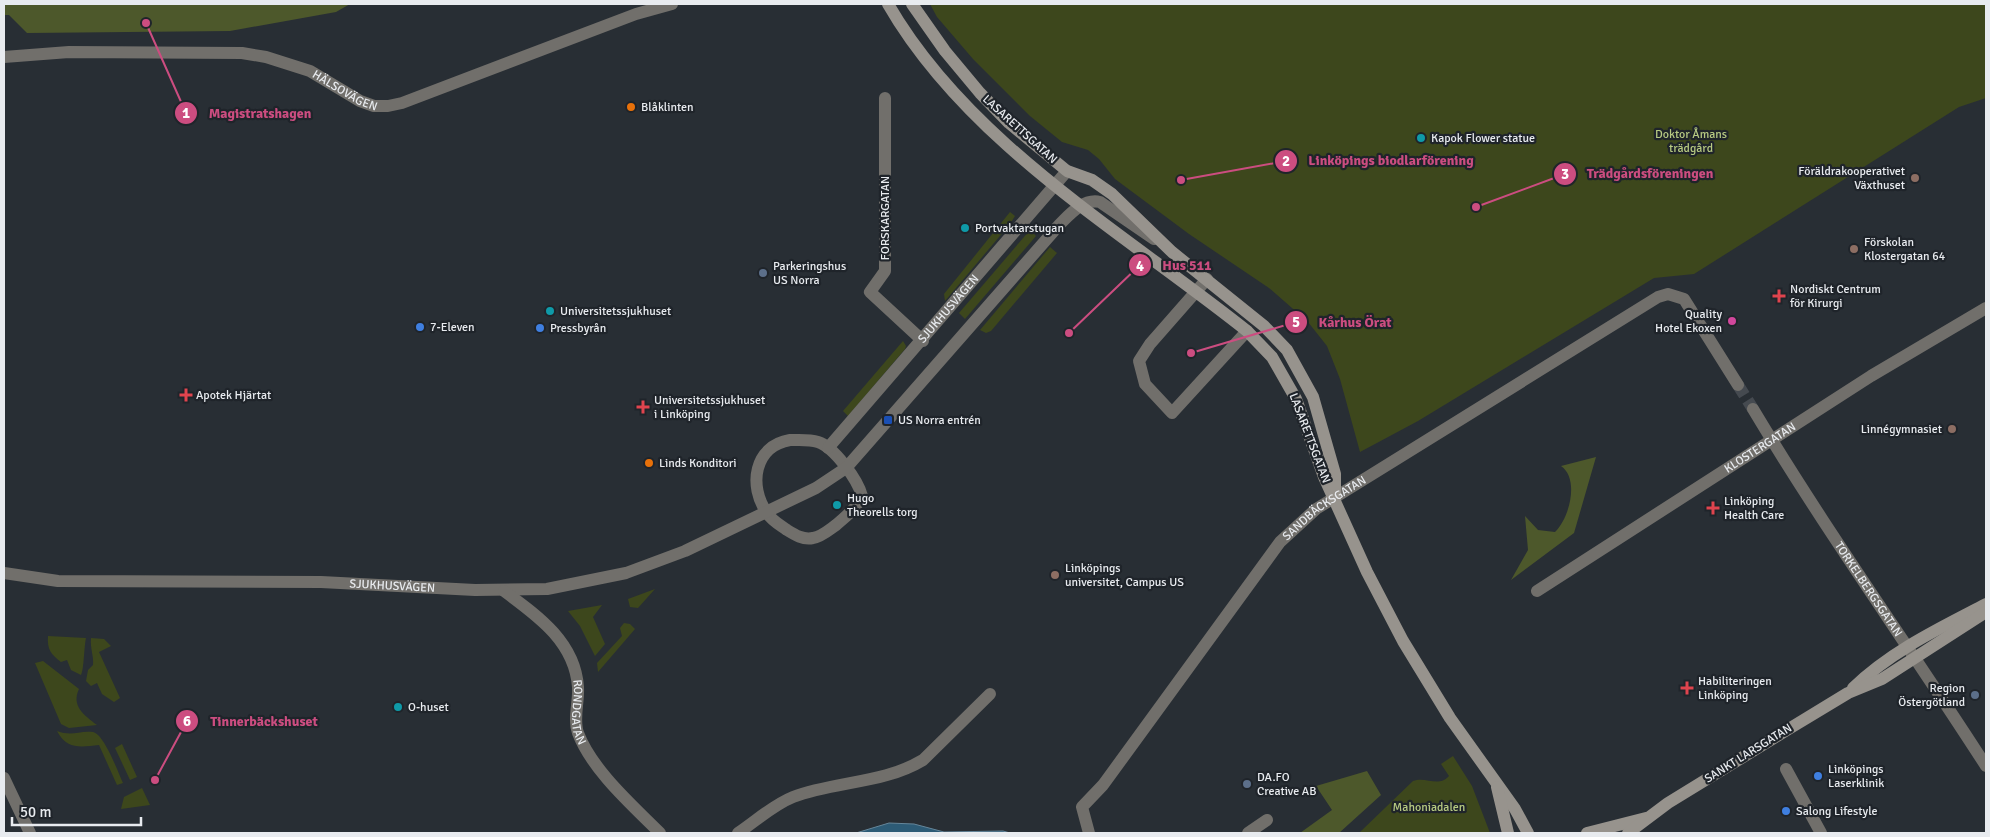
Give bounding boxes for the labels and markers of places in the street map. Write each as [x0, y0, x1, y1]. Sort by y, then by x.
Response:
callout: Magistratshagen [173, 98, 321, 127]
place label: Blåklinten [641, 100, 694, 115]
marker: Blåklinten [625, 101, 637, 113]
place label: Kapok Flower statue [1431, 131, 1535, 146]
marker: Kapok Flower statue [1415, 132, 1427, 144]
callout: Linköpings biodlarförening [1273, 146, 1483, 175]
callout: Trädgårdsföreningen [1552, 159, 1724, 188]
place label: Föräldrakooperativet Växthuset [1798, 164, 1905, 193]
marker: Föräldrakooperativet Växthuset [1909, 172, 1921, 184]
place label: Portvaktarstugan [975, 221, 1064, 236]
marker: Portvaktarstugan [959, 222, 971, 234]
place label: Förskolan Klostergatan 64 [1864, 235, 1946, 264]
marker: Förskolan Klostergatan 64 [1848, 243, 1860, 255]
callout: Hus 511 [1128, 251, 1222, 280]
place label: Parkeringshus US Norra [773, 259, 846, 288]
marker: Parkeringshus US Norra [757, 267, 769, 279]
place label: Nordiskt Centrum för Kirurgi [1790, 282, 1881, 311]
marker: Nordiskt Centrum för Kirurgi [1772, 289, 1786, 303]
place label: Universitetssjukhuset [560, 304, 671, 319]
marker: Universitetssjukhuset [544, 305, 556, 317]
place label: Quality Hotel Ekoxen [1655, 307, 1722, 336]
callout: Kårhus Örat [1283, 308, 1401, 337]
marker: Quality Hotel Ekoxen [1726, 315, 1738, 327]
place label: 7-Eleven [430, 320, 475, 335]
marker: 7-Eleven [414, 321, 426, 333]
place label: Pressbyrån [550, 321, 606, 336]
marker: Pressbyrån [534, 322, 546, 334]
place label: Apotek Hjärtat [196, 388, 271, 403]
marker: Apotek Hjärtat [180, 389, 192, 401]
place label: Universitetssjukhuset i Linköping [654, 393, 765, 422]
marker: Universitetssjukhuset i Linköping [636, 400, 650, 414]
place label: US Norra entrén [898, 413, 981, 428]
marker: US Norra entrén [882, 414, 894, 426]
place label: Linnégymnasiet [1861, 422, 1942, 437]
marker: Linnégymnasiet [1946, 423, 1958, 435]
place label: Linds Konditori [659, 456, 737, 471]
marker: Linds Konditori [643, 457, 655, 469]
place label: Hugo Theorells torg [847, 491, 918, 520]
place label: Linköping Health Care [1724, 494, 1784, 523]
marker: Hugo Theorells torg [831, 499, 843, 511]
marker: Linköping Health Care [1706, 501, 1720, 515]
place label: Linköpings universitet, Campus US [1065, 561, 1184, 590]
marker: Linköpings universitet, Campus US [1049, 569, 1061, 581]
place label: Habiliteringen Linköping [1698, 674, 1772, 703]
marker: Habiliteringen Linköping [1680, 681, 1694, 695]
place label: Region Östergötland [1898, 681, 1965, 710]
marker: Region Östergötland [1969, 689, 1981, 701]
place label: O-huset [408, 700, 449, 715]
marker: O-huset [392, 701, 404, 713]
callout: Tinnerbäckshuset [175, 706, 327, 735]
place label: Linköpings Laserklinik [1828, 762, 1884, 791]
place label: DA.FO Creative AB [1257, 770, 1316, 799]
marker: Linköpings Laserklinik [1812, 770, 1824, 782]
marker: DA.FO Creative AB [1241, 778, 1253, 790]
place label: Salong Lifestyle [1796, 804, 1878, 819]
marker: Salong Lifestyle [1780, 805, 1792, 817]

